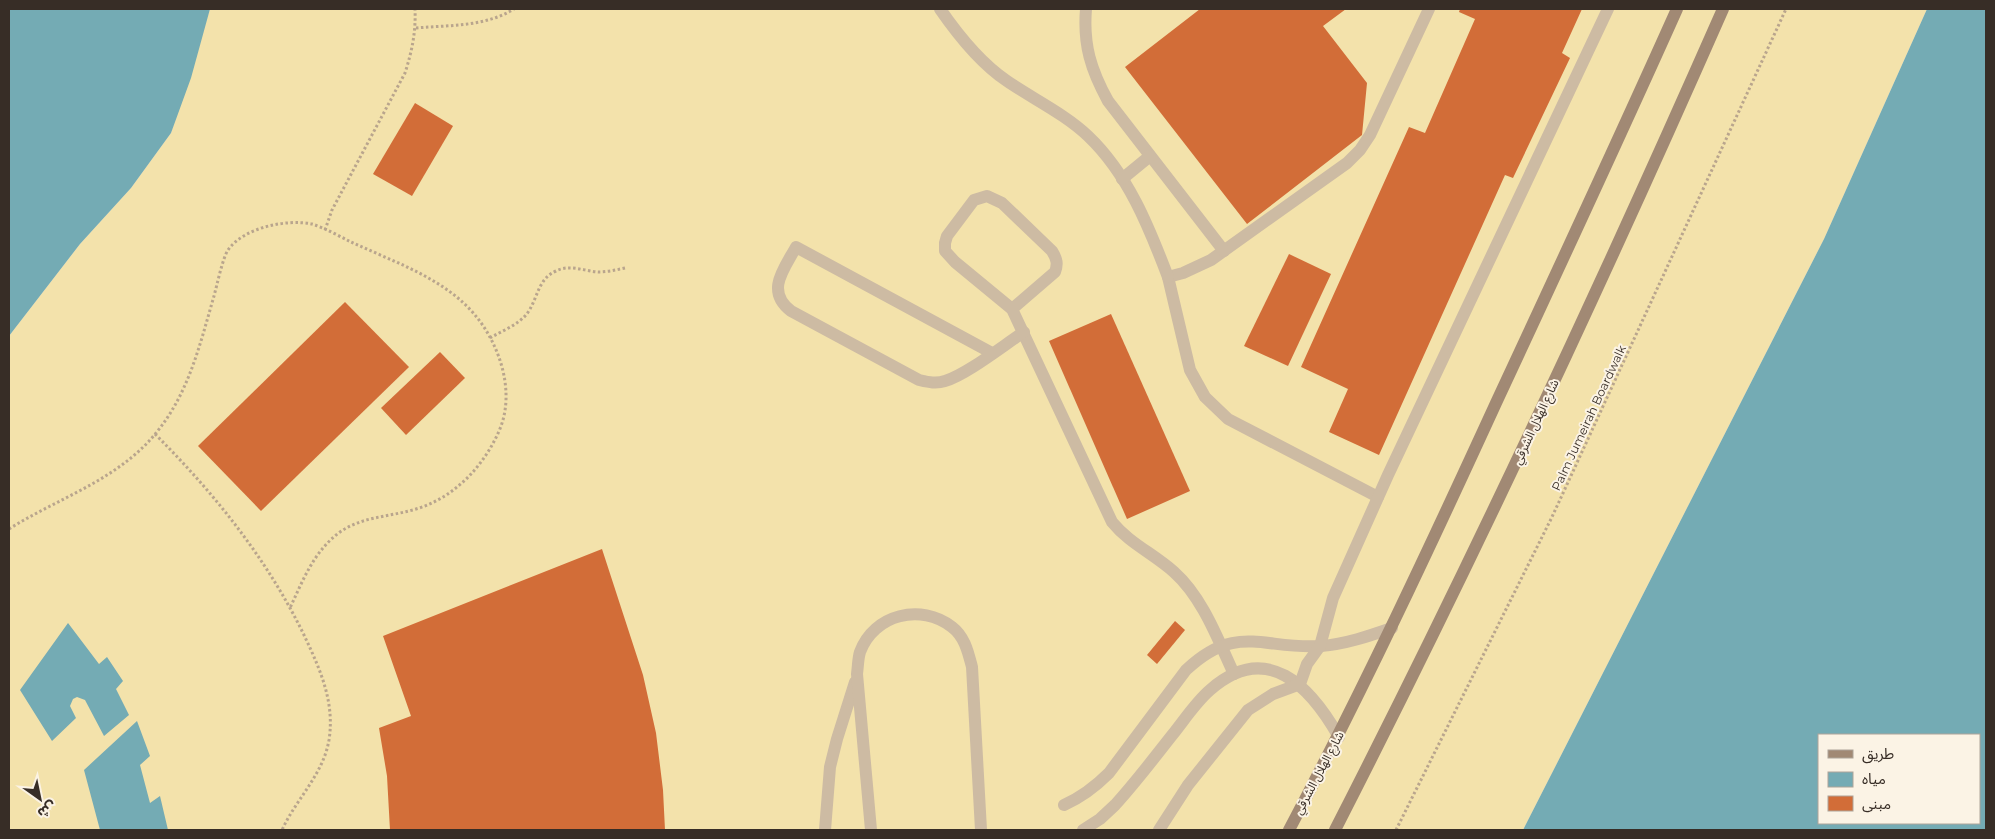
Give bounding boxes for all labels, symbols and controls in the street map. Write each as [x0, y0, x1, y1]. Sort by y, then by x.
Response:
street label: Palm Jumeirah Boardwalk [1548, 342, 1629, 493]
street label: شارع الهلال الشرقي [1509, 377, 1564, 468]
street label: شارع الهلال الشرقي [1290, 729, 1349, 818]
legend [1818, 734, 1980, 824]
text: طريق [1862, 744, 1894, 764]
text: مياه [1862, 769, 1886, 788]
north arrow [15, 774, 65, 824]
text: مبنى [1862, 794, 1891, 813]
text: ش [34, 797, 60, 823]

